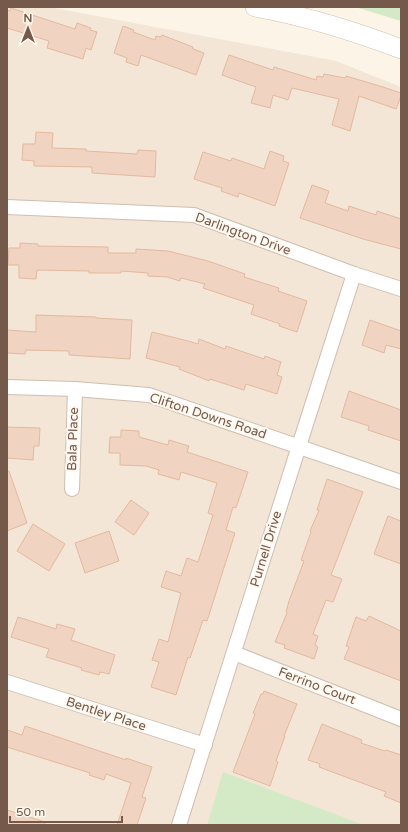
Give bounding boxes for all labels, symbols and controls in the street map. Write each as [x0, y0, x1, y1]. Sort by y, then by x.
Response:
north arrow [8, 8, 48, 48]
text: N [24, 12, 32, 25]
street label: Darlington Drive [193, 209, 293, 259]
street label: Clifton Downs Road [147, 390, 269, 442]
street label: Bala Place [64, 407, 82, 471]
street label: Purnell Drive [247, 509, 285, 589]
street label: Ferrino Court [276, 664, 358, 708]
street label: Bentley Place [64, 694, 148, 734]
scale bar [10, 798, 122, 824]
text: 50 m [16, 805, 45, 819]

